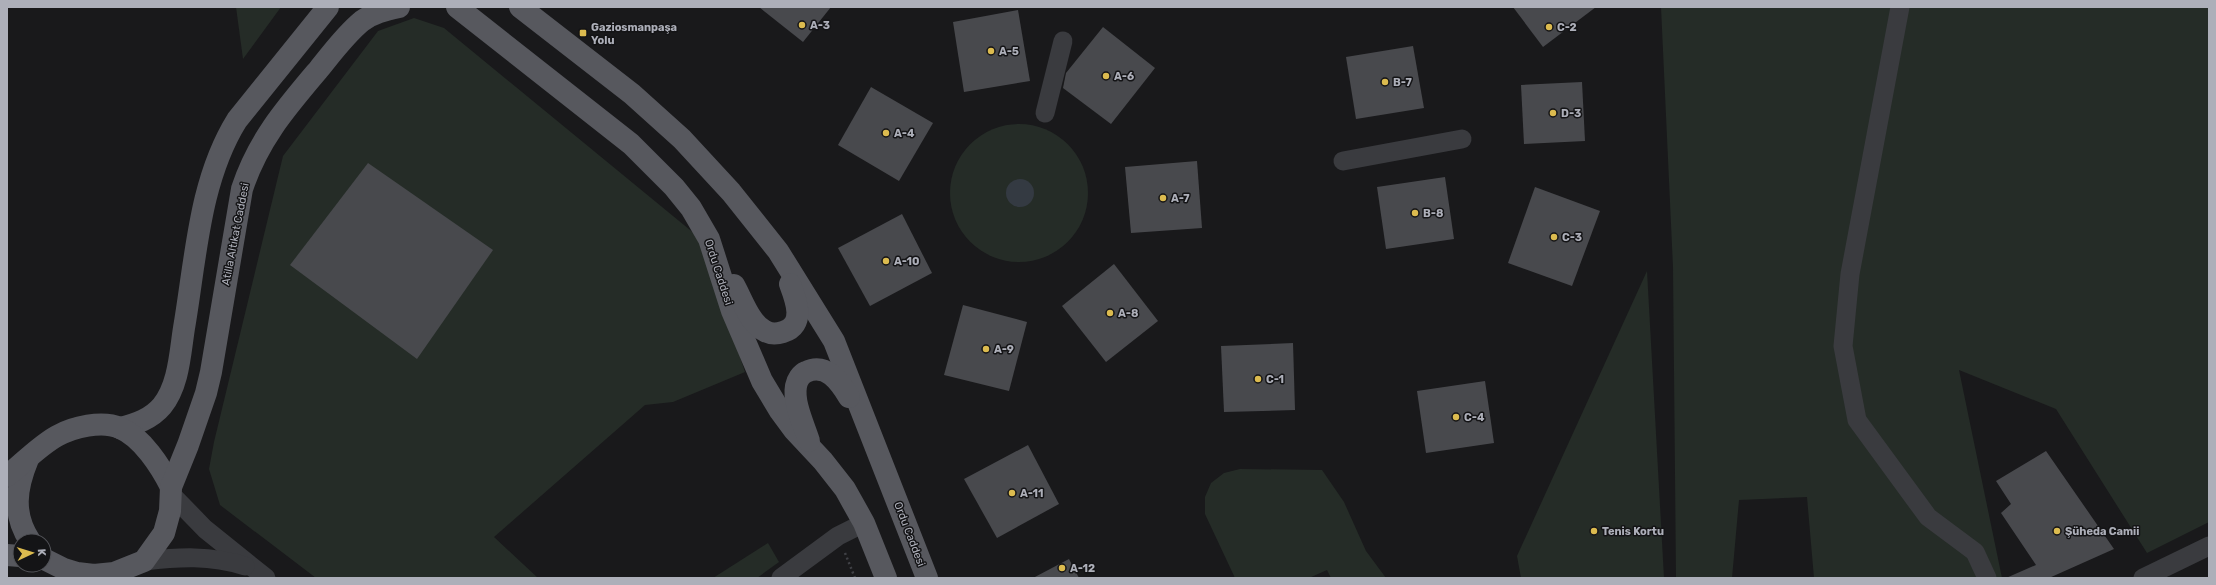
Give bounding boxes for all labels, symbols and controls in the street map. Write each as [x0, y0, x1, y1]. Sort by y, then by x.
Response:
place label: A-3 [810, 19, 830, 32]
marker: A-3 [797, 20, 807, 30]
place label: Gaziosmanpaşa Yolu [591, 21, 677, 47]
place label: C-2 [1557, 21, 1577, 34]
marker: C-2 [1544, 22, 1554, 32]
marker: Gaziosmanpaşa Yolu [578, 28, 588, 38]
place label: A-5 [999, 45, 1019, 58]
marker: A-5 [986, 46, 996, 56]
place label: A-6 [1114, 70, 1134, 83]
marker: A-6 [1101, 71, 1111, 81]
place label: B-7 [1393, 76, 1412, 89]
marker: B-7 [1380, 77, 1390, 87]
place label: D-3 [1561, 107, 1581, 120]
marker: D-3 [1548, 108, 1558, 118]
place label: A-4 [894, 127, 915, 140]
marker: A-4 [881, 128, 891, 138]
street label: Atilla Altıkat Caddesi [219, 182, 252, 287]
place label: A-7 [1171, 192, 1190, 205]
marker: A-7 [1158, 193, 1168, 203]
place label: B-8 [1423, 207, 1443, 220]
marker: B-8 [1410, 208, 1420, 218]
place label: C-3 [1562, 231, 1582, 244]
marker: C-3 [1549, 232, 1559, 242]
street label: Ordu Caddesi [702, 238, 735, 307]
place label: A-10 [894, 255, 920, 268]
marker: A-10 [881, 256, 891, 266]
place label: A-8 [1118, 307, 1138, 320]
marker: A-8 [1105, 308, 1115, 318]
place label: A-9 [994, 343, 1014, 356]
marker: A-9 [981, 344, 991, 354]
place label: C-1 [1266, 373, 1284, 386]
marker: C-1 [1253, 374, 1263, 384]
place label: C-4 [1464, 411, 1485, 424]
marker: C-4 [1451, 412, 1461, 422]
place label: A-11 [1020, 487, 1044, 500]
marker: A-11 [1007, 488, 1017, 498]
street label: Ordu Caddesi [891, 500, 928, 568]
place label: Tenis Kortu [1602, 525, 1664, 538]
place label: Şüheda Camii [2065, 525, 2139, 538]
marker: Tenis Kortu [1589, 526, 1599, 536]
marker: Şüheda Camii [2052, 526, 2062, 536]
north arrow [12, 533, 52, 573]
text: K [35, 548, 48, 557]
place label: A-12 [1070, 562, 1095, 575]
marker: A-12 [1057, 563, 1067, 573]

